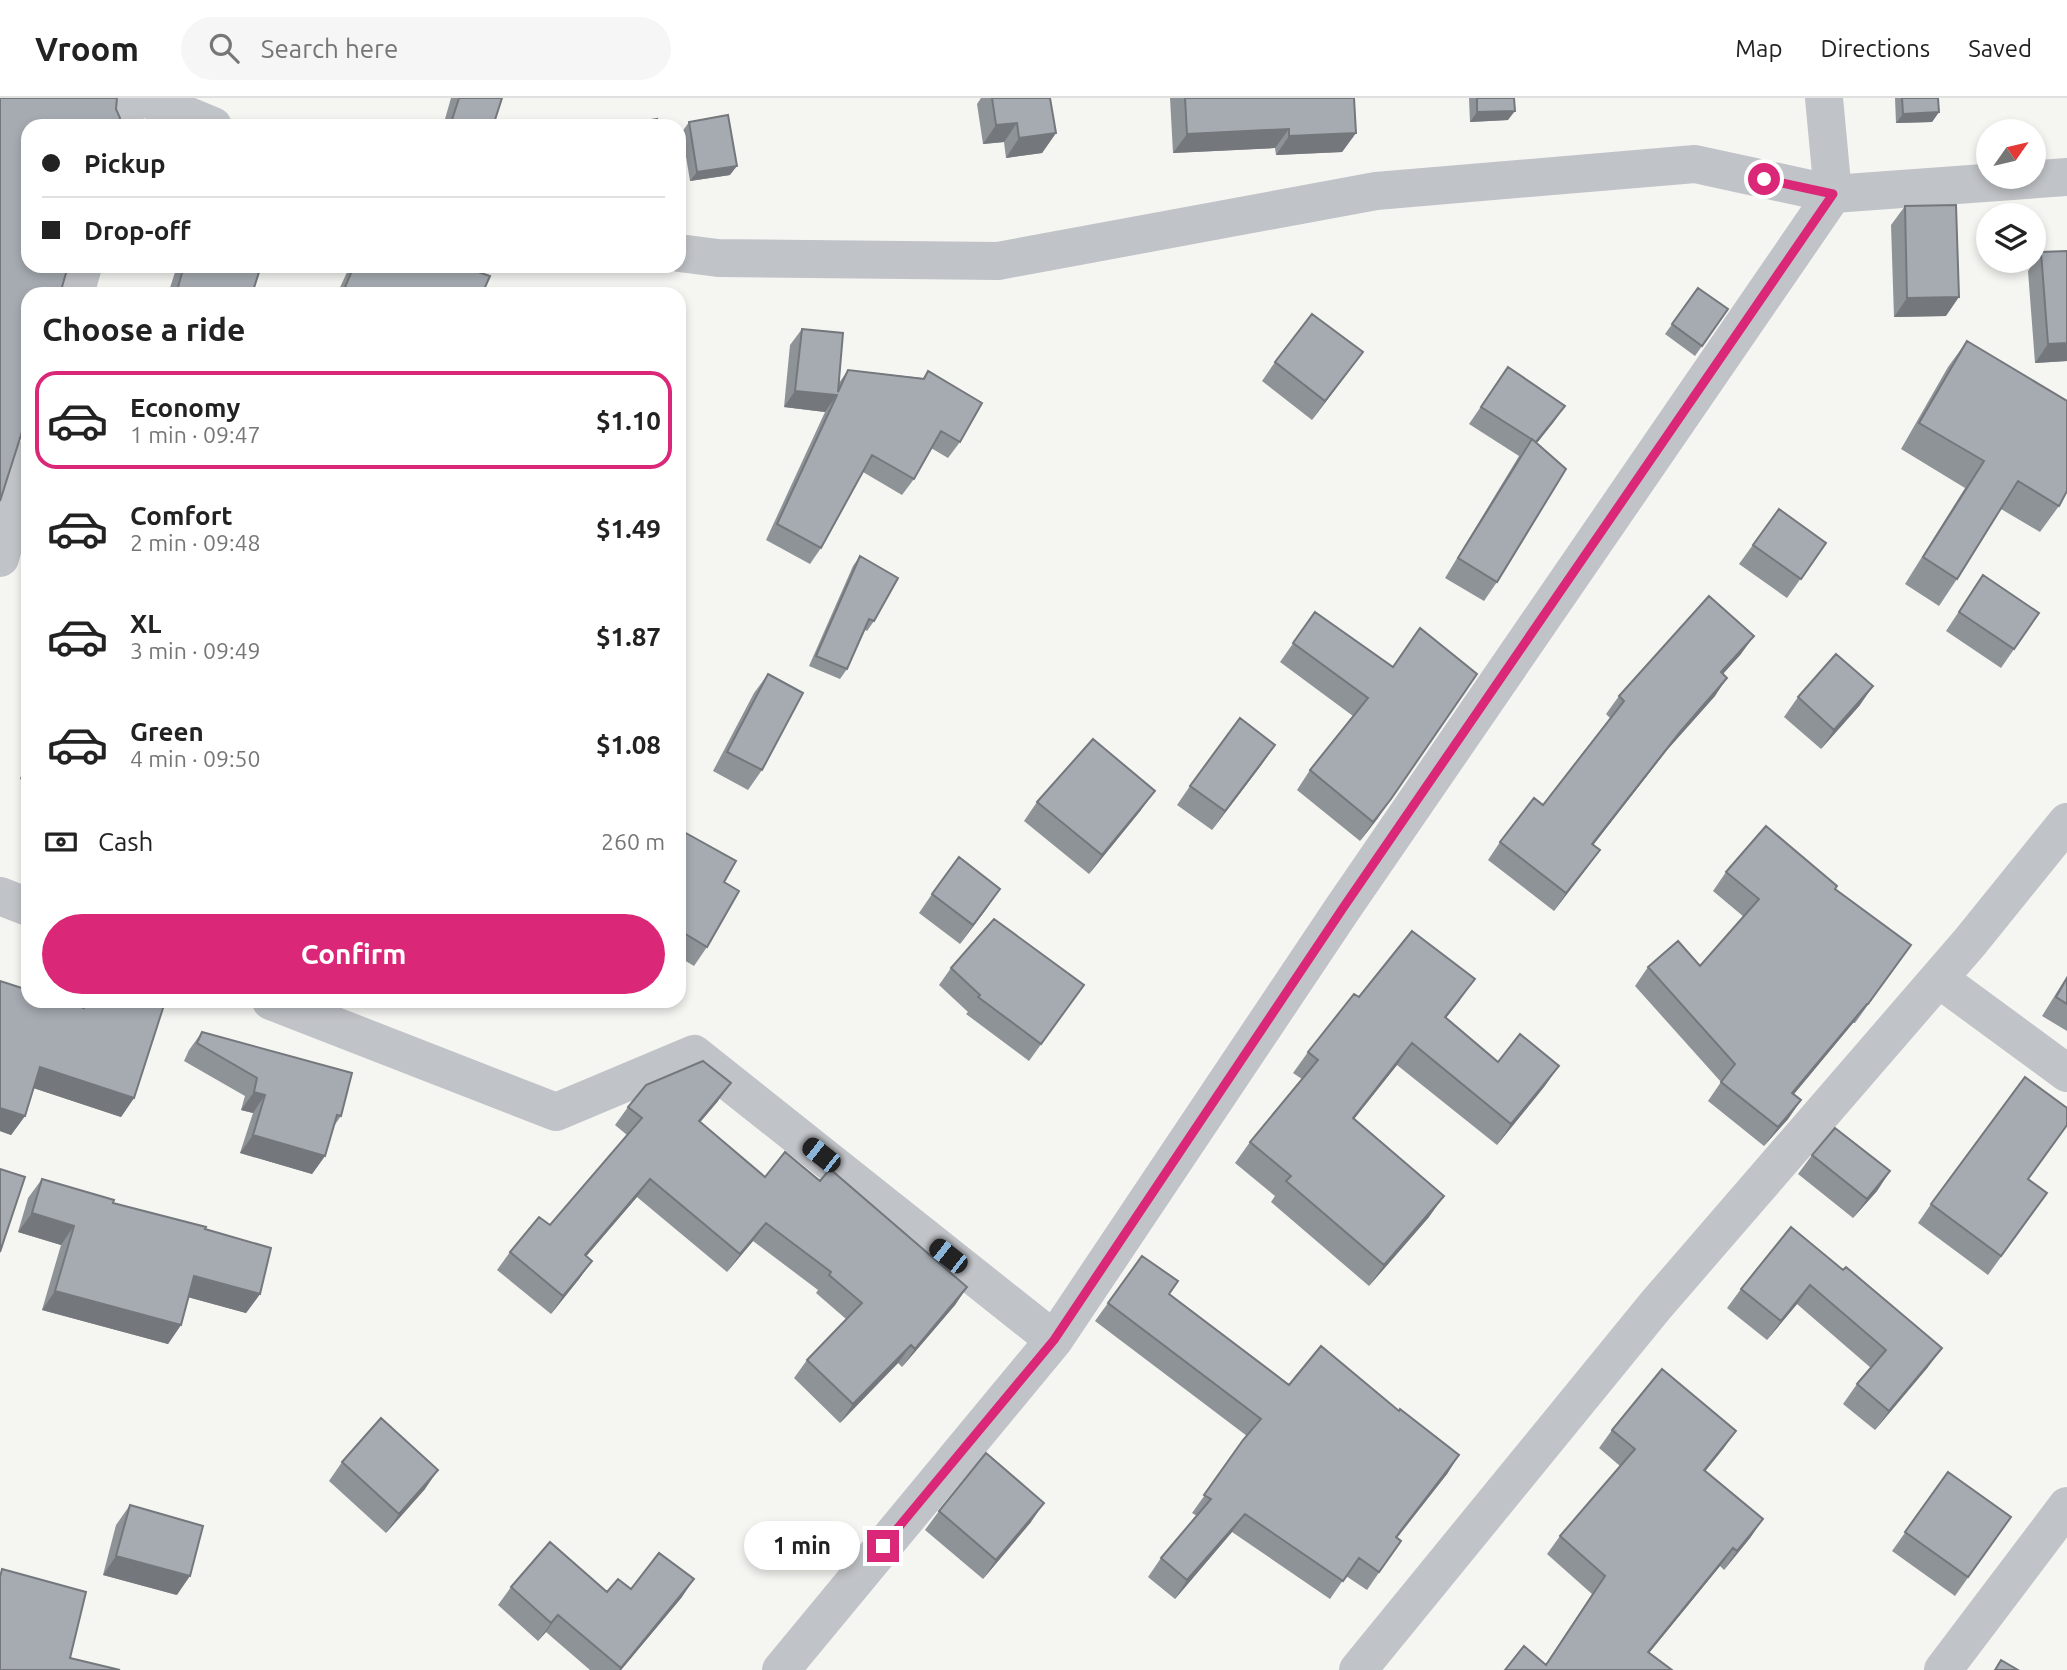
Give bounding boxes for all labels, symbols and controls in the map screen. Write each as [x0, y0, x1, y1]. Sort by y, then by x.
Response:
search box [181, 17, 671, 80]
icon: search [205, 29, 243, 67]
text: Vroom [35, 30, 139, 67]
text: Search here [261, 34, 398, 63]
text: Map [1735, 35, 1782, 62]
text: Directions [1820, 35, 1930, 62]
text: Saved [1968, 35, 2032, 62]
north arrow [1976, 119, 2046, 189]
map controls [1976, 119, 2046, 273]
text: Pickup [84, 149, 166, 178]
route start [1748, 163, 1780, 195]
button: layers [1976, 203, 2046, 273]
text: Drop-off [84, 216, 191, 245]
text: Choose a ride [42, 311, 245, 347]
icon: car [46, 389, 109, 452]
text: Economy [130, 393, 240, 422]
text: $1.10 [596, 406, 661, 435]
text: 1 min · 09:47 [130, 422, 261, 447]
icon: car [46, 497, 109, 560]
text: Comfort [130, 501, 233, 530]
text: $1.49 [596, 514, 661, 543]
text: 2 min · 09:48 [130, 530, 261, 555]
icon: car [46, 605, 109, 668]
text: XL [130, 609, 161, 638]
text: $1.87 [596, 622, 661, 651]
text: 3 min · 09:49 [130, 638, 261, 663]
icon: car [46, 713, 109, 776]
text: Green [130, 717, 204, 746]
text: $1.08 [596, 730, 661, 759]
text: 4 min · 09:50 [130, 746, 261, 771]
icon: cash [42, 823, 80, 861]
text: Cash [98, 827, 153, 856]
text: 260 m [601, 829, 665, 854]
button: Confirm [42, 914, 665, 994]
car [798, 1134, 845, 1176]
car [925, 1235, 972, 1277]
callout: 1 min [743, 1522, 858, 1570]
route end [867, 1530, 899, 1562]
text: 1 min [773, 1533, 831, 1558]

